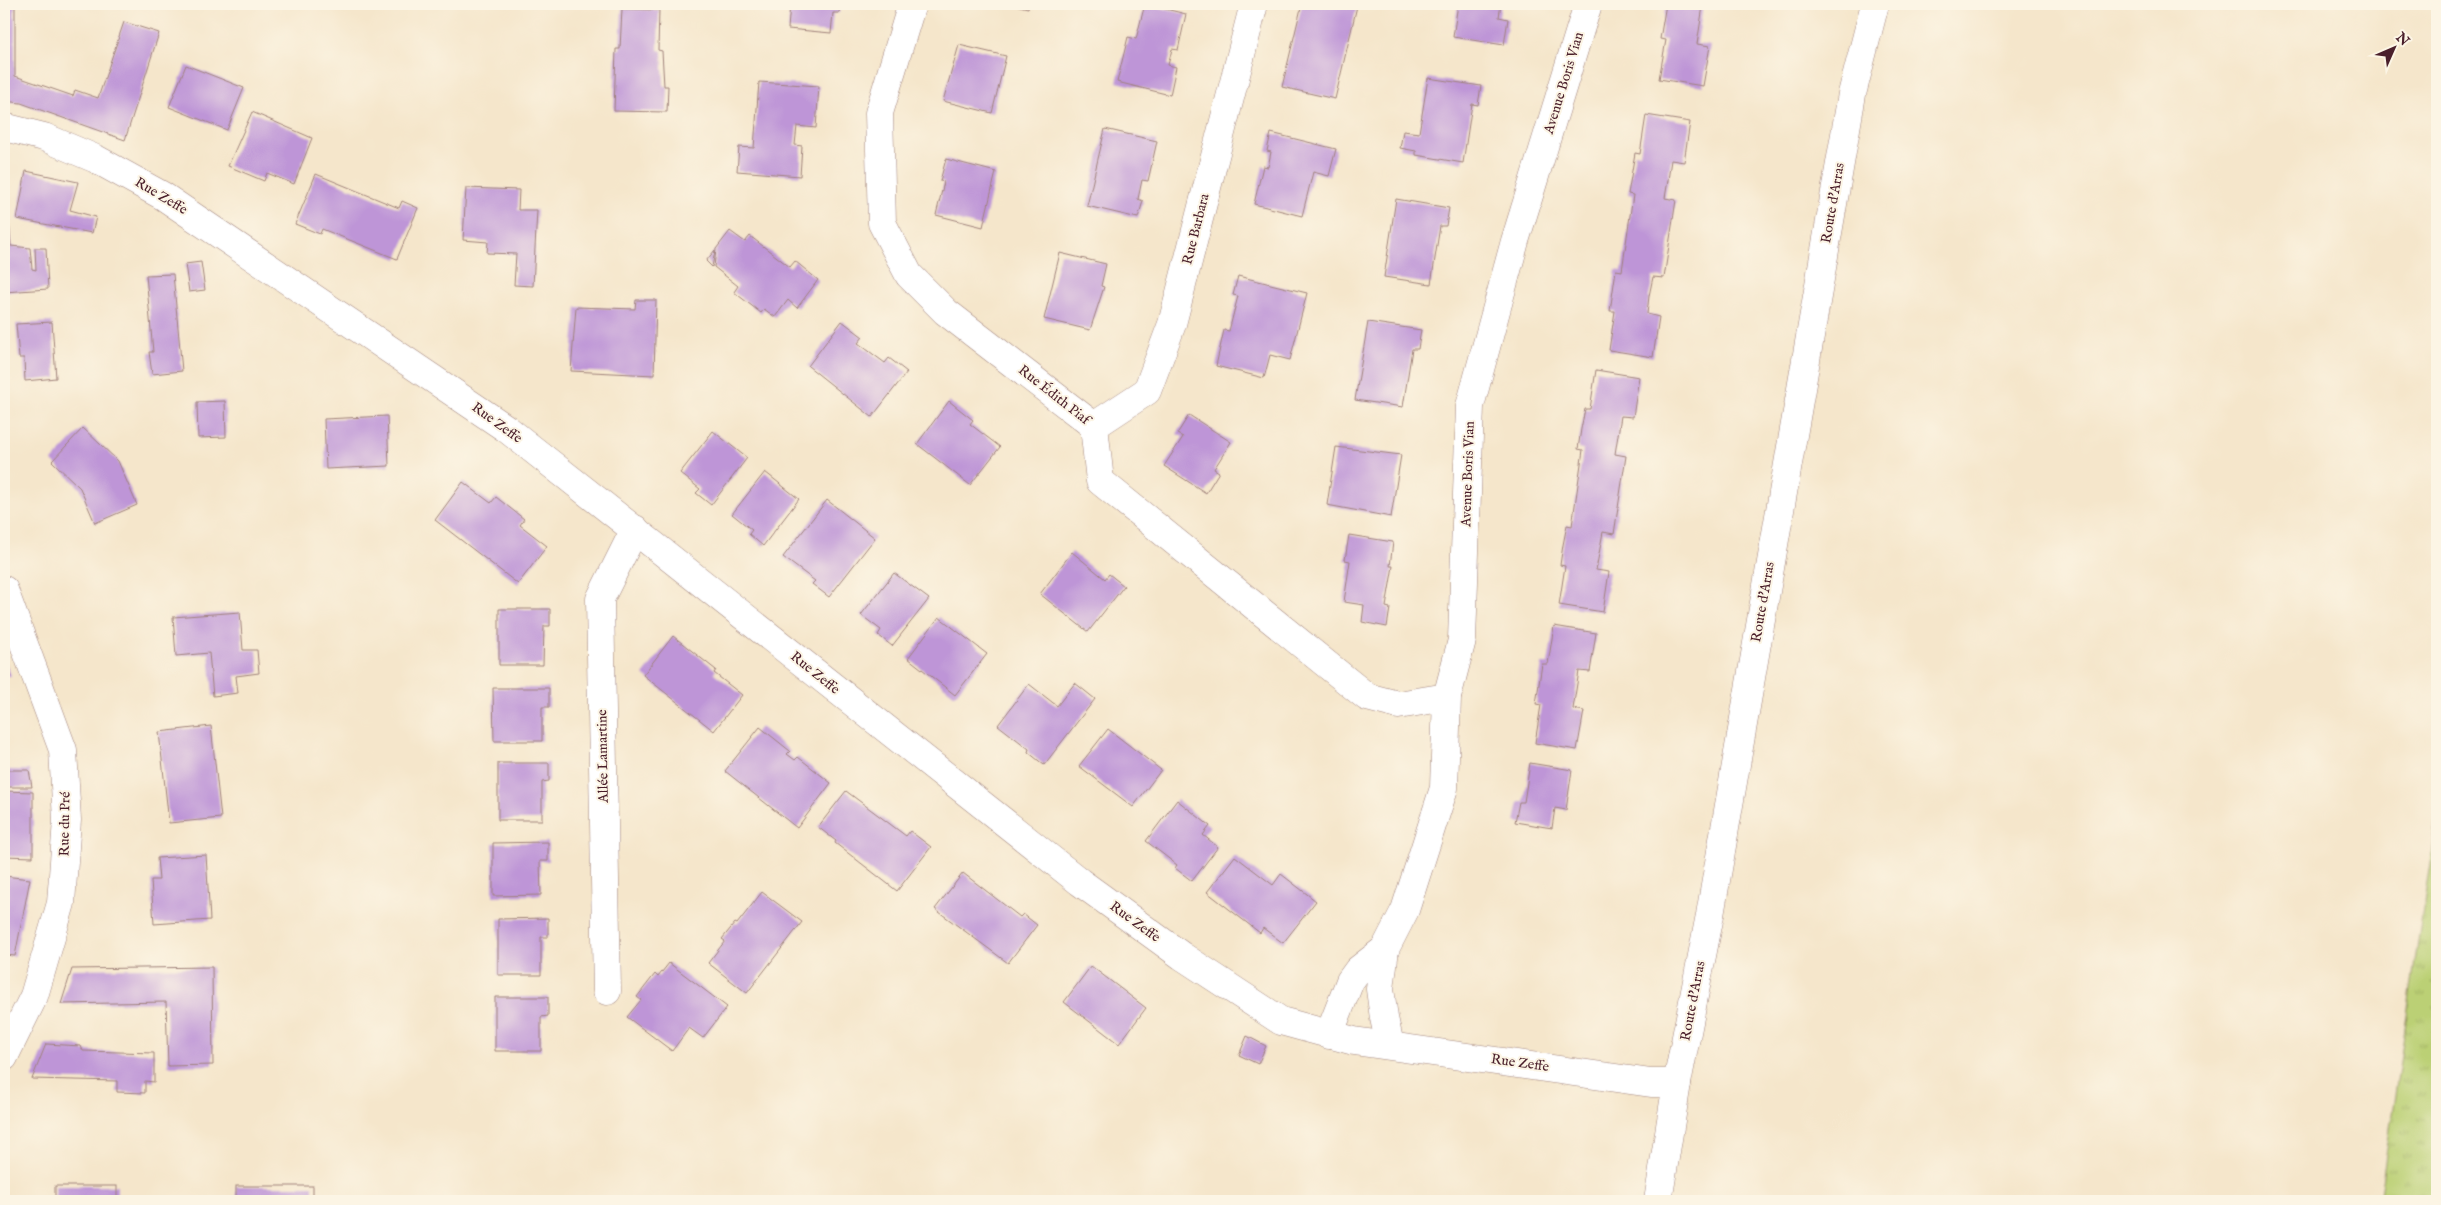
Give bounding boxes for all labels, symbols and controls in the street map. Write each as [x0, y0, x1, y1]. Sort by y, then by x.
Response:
north arrow [2368, 22, 2418, 72]
text: N [2391, 28, 2413, 50]
street label: Avenue Boris Vian [1540, 29, 1588, 137]
street label: Route d'Arras [1817, 161, 1849, 244]
street label: Rue Zeffe [131, 173, 191, 219]
street label: Rue Barbara [1178, 191, 1214, 266]
street label: Rue Édith Piaf [1014, 360, 1097, 431]
street label: Rue Zeffe [468, 399, 526, 448]
street label: Avenue Boris Vian [1457, 420, 1479, 528]
street label: Route d'Arras [1747, 560, 1779, 643]
street label: Rue Zeffe [787, 648, 844, 699]
street label: Allée Lamartine [593, 709, 613, 804]
street label: Rue du Pré [55, 791, 75, 857]
street label: Rue Zeffe [1106, 898, 1164, 947]
street label: Route d'Arras [1676, 959, 1710, 1043]
street label: Rue Zeffe [1490, 1050, 1551, 1076]

